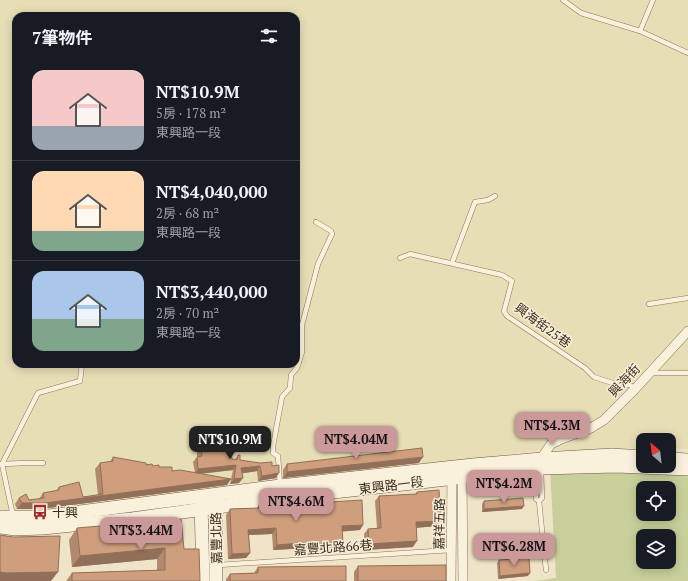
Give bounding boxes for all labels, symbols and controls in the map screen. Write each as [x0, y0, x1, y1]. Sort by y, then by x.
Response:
icon: filters [258, 25, 280, 47]
text: 7筆物件 [32, 26, 93, 49]
text: NT$10.9M [156, 80, 240, 103]
icon: home [64, 86, 112, 134]
text: 5房 · 178 m² [156, 104, 226, 122]
text: 東興路一段 [156, 123, 221, 141]
text: NT$4,040,000 [156, 180, 267, 203]
icon: home [64, 187, 112, 235]
text: 2房 · 68 m² [156, 204, 219, 222]
text: 東興路一段 [156, 223, 221, 241]
text: NT$3,440,000 [156, 280, 267, 303]
icon: home [64, 287, 112, 335]
street label: 興海街25巷 [511, 298, 575, 352]
text: 2房 · 70 m² [156, 304, 219, 322]
text: 東興路一段 [156, 323, 221, 341]
street label: 興海街 [604, 360, 644, 400]
pin: NT$4.3M [515, 412, 589, 446]
text: NT$4.3M [524, 416, 580, 434]
pin: NT$10.9M [189, 426, 271, 460]
pin: NT$4.04M [315, 426, 397, 460]
text: NT$10.9M [198, 430, 262, 448]
text: NT$4.04M [324, 430, 388, 448]
north arrow [636, 433, 676, 473]
map controls [636, 433, 676, 569]
pin: NT$4.2M [467, 470, 541, 504]
street label: 東興路一段 [358, 472, 424, 498]
text: NT$4.2M [476, 474, 532, 492]
button: locate [636, 481, 676, 521]
pin: NT$4.6M [259, 488, 333, 522]
text: NT$4.6M [268, 492, 324, 510]
street label: 嘉祥五路 [430, 498, 448, 550]
bus stop icon: 十興 [31, 503, 49, 521]
place label: 十興 [52, 503, 78, 521]
street label: 嘉豐北路 [207, 512, 225, 564]
pin: NT$3.44M [100, 517, 182, 551]
text: NT$3.44M [109, 521, 173, 539]
button: layers [636, 529, 676, 569]
pin: NT$6.28M [473, 533, 555, 567]
street label: 嘉豐北路66巷 [293, 535, 373, 559]
text: NT$6.28M [482, 537, 546, 555]

